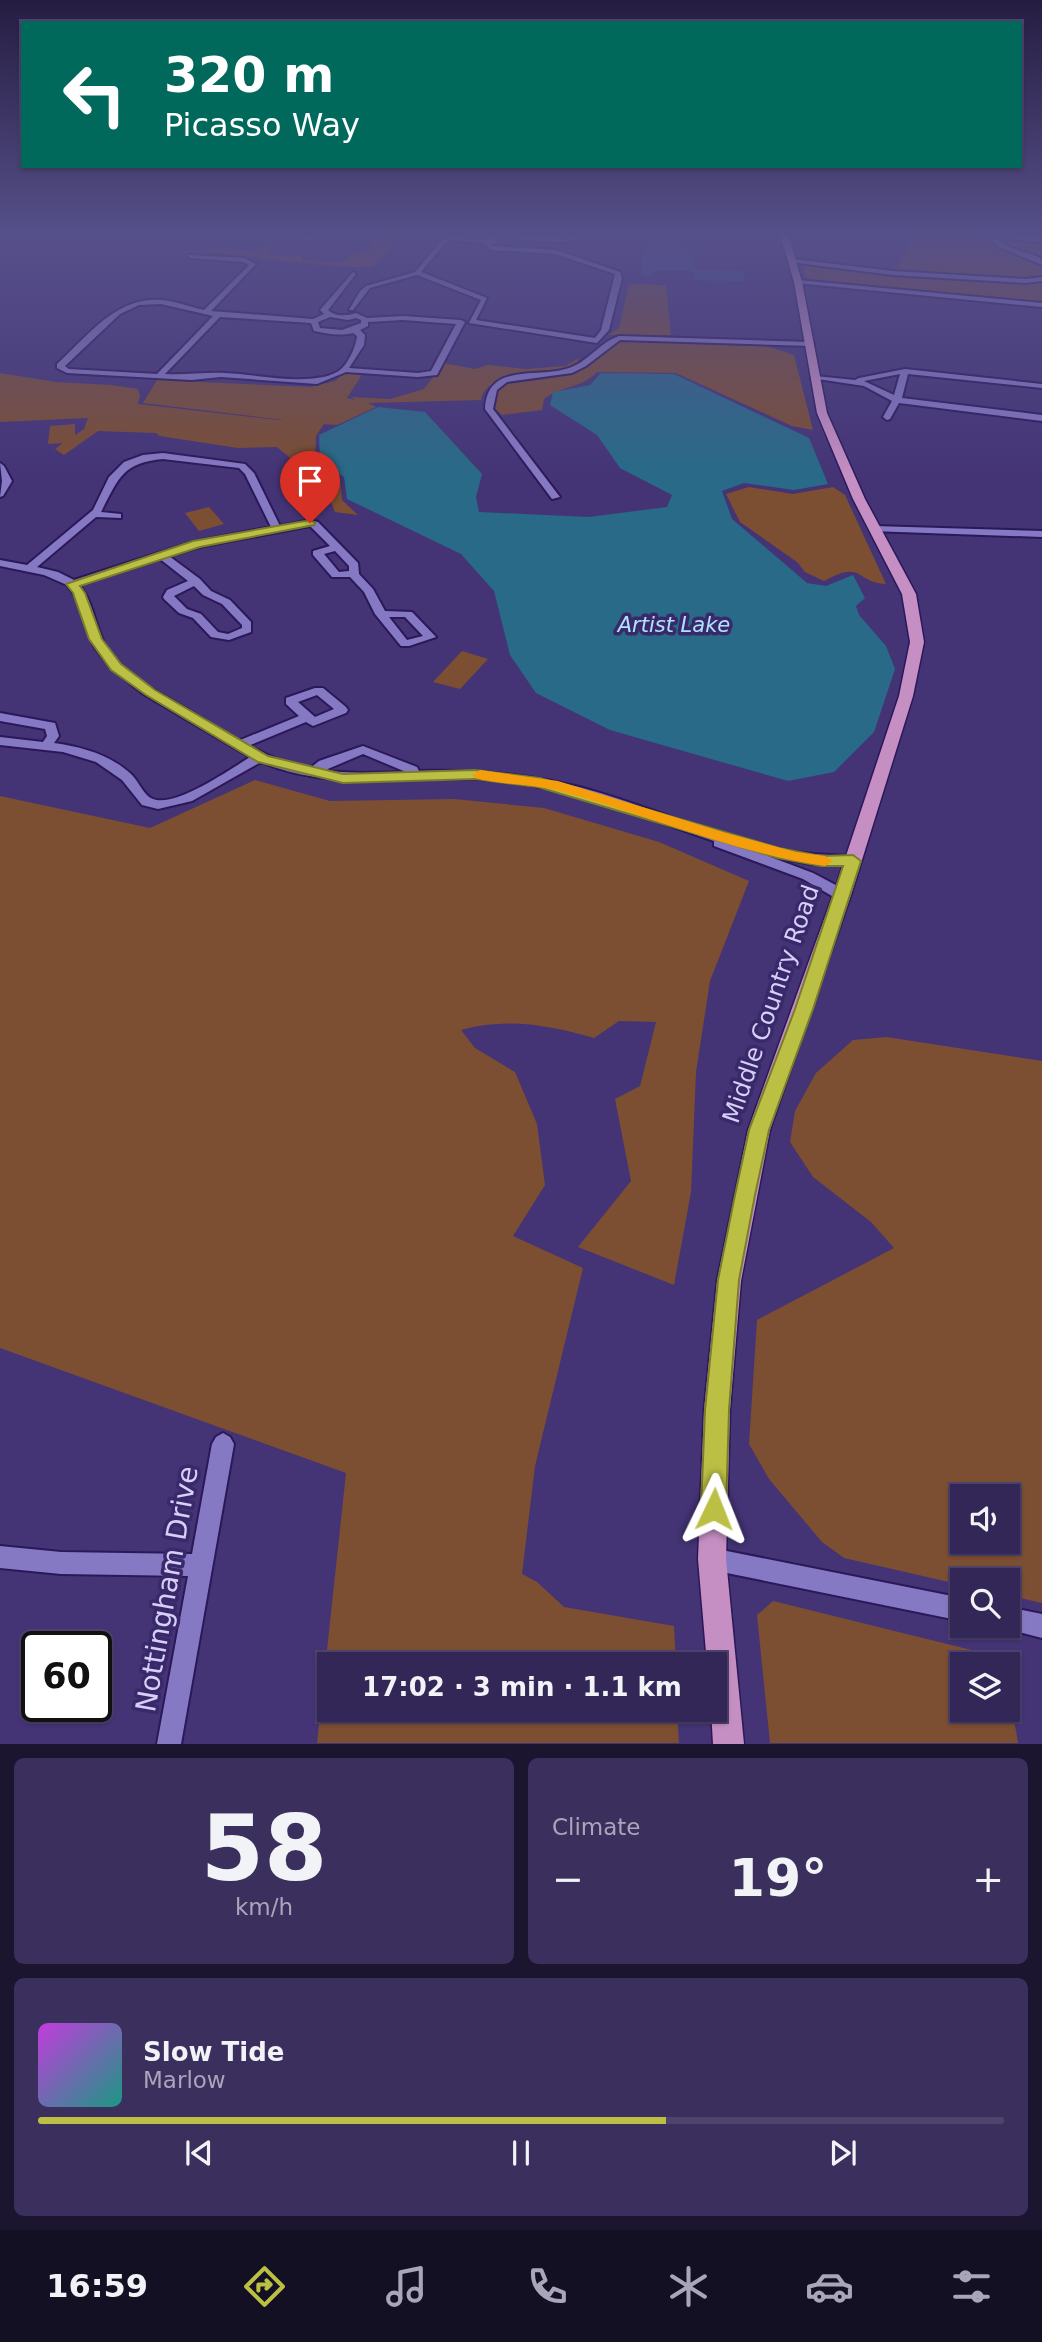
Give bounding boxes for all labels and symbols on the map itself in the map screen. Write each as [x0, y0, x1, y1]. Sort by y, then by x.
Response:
pin [280, 451, 340, 523]
water label: Artist Lake [616, 613, 730, 637]
street label: Middle Country Road [717, 881, 825, 1127]
street label: Nottingham Drive [129, 1463, 205, 1715]
position arrow [677, 1472, 751, 1546]
speed limit sign: 60 [21, 1631, 112, 1722]

